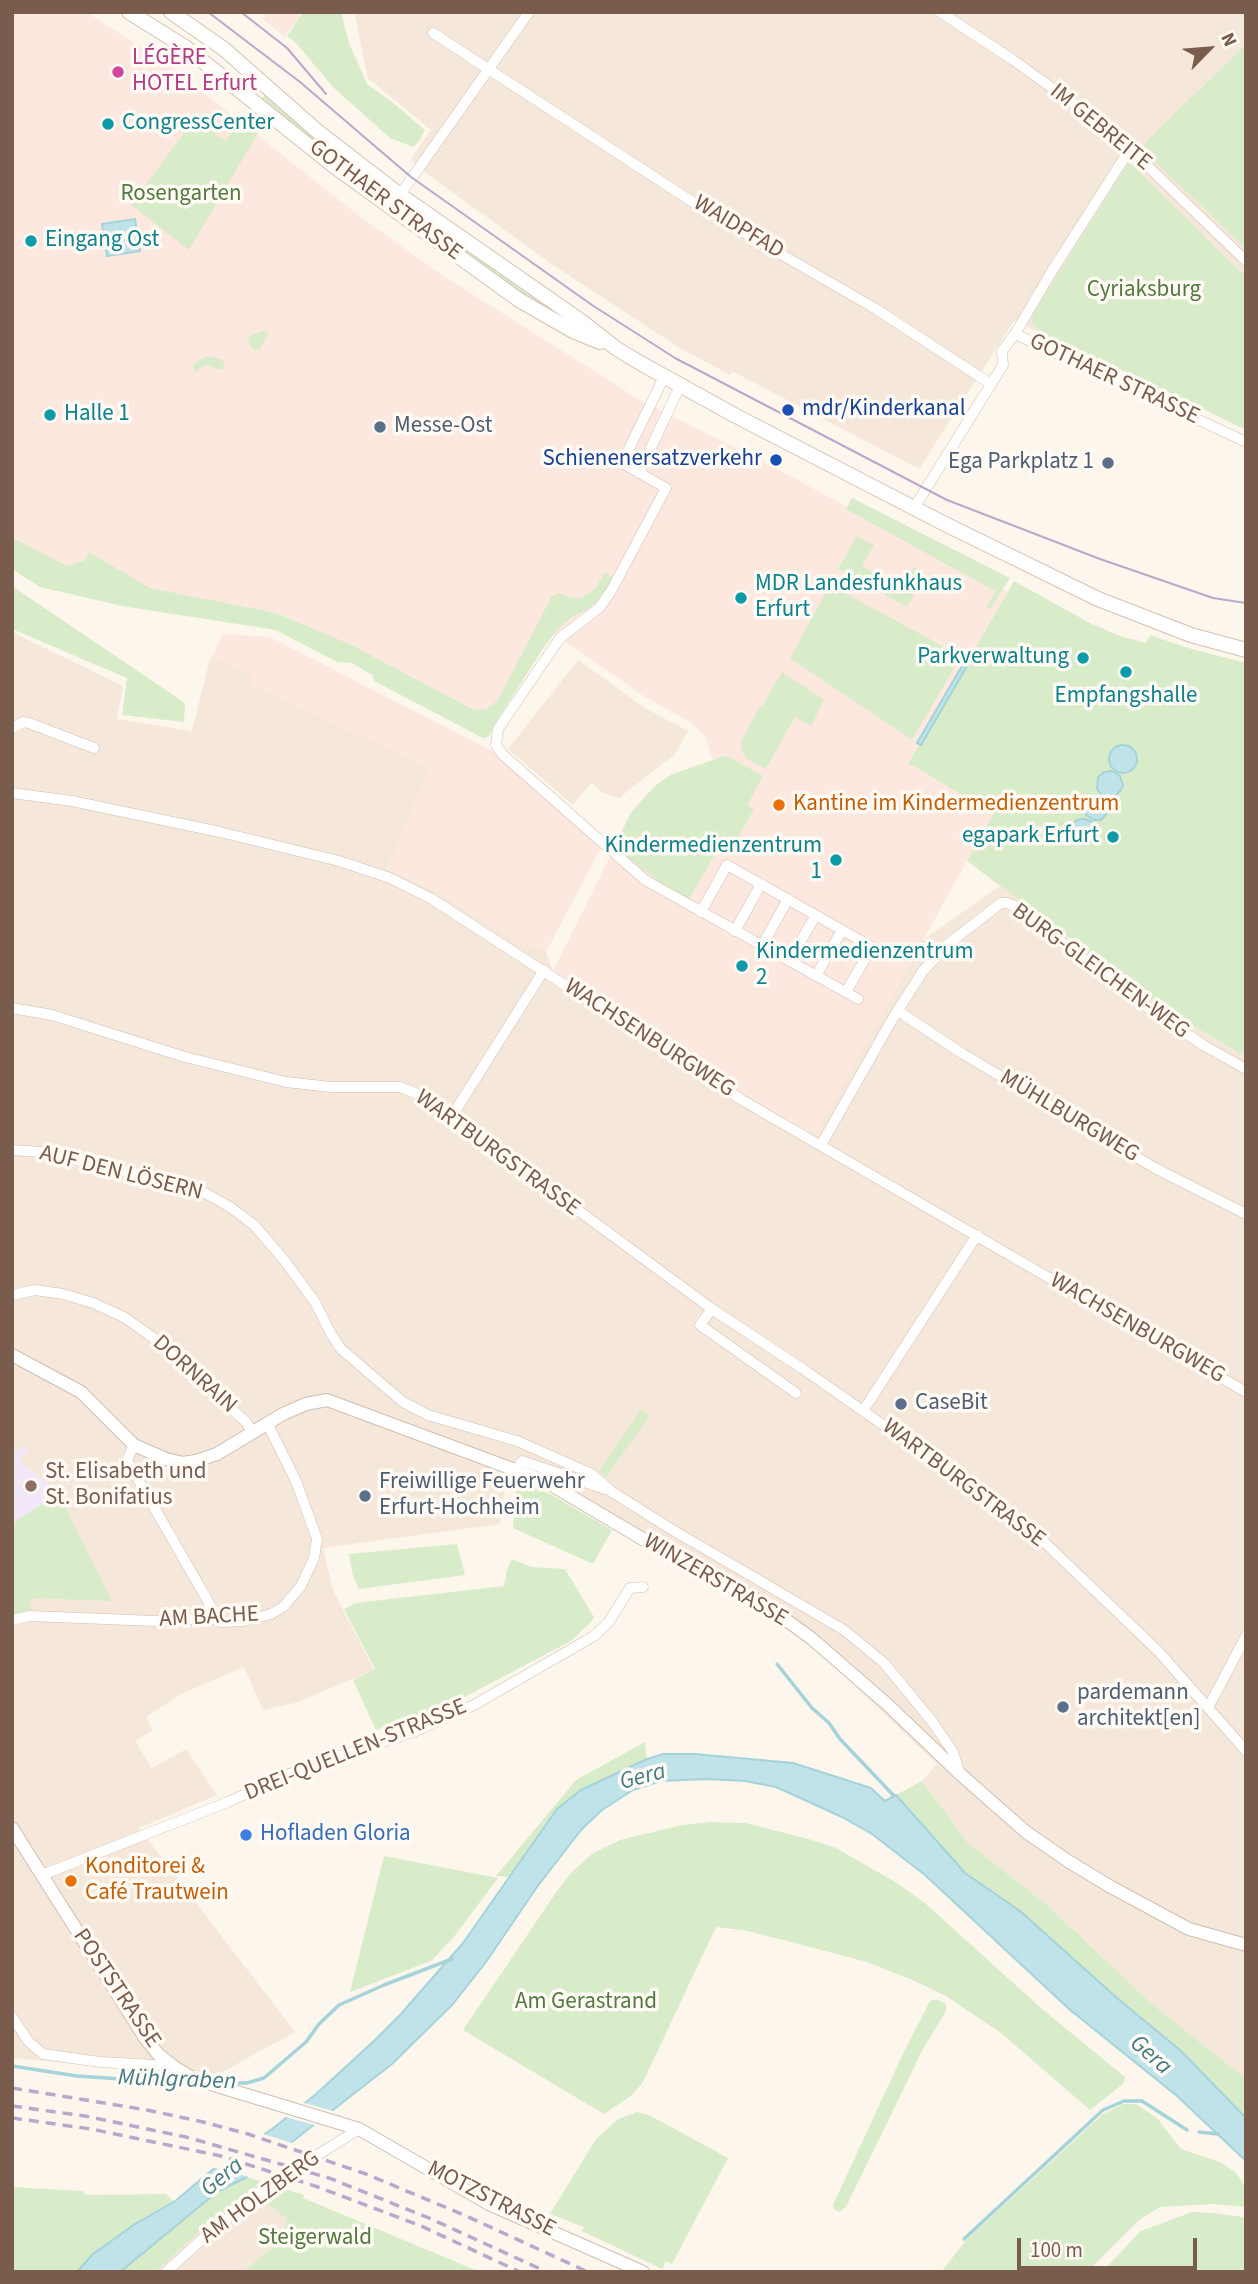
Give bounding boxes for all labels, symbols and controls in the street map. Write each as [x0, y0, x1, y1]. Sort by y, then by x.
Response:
north arrow [1174, 14, 1244, 84]
text: N [1214, 28, 1243, 51]
place label: LÉGÈRE HOTEL Erfurt [132, 45, 257, 99]
marker: LÉGÈRE HOTEL Erfurt [110, 64, 126, 80]
street label: IM GEBREITE [1044, 79, 1156, 177]
place label: CongressCenter [122, 110, 274, 138]
marker: CongressCenter [100, 116, 116, 132]
street label: GOTHAER STRASSE [303, 134, 467, 268]
park label: Rosengarten [120, 181, 242, 209]
street label: WAIDPFAD [688, 190, 788, 266]
place label: Eingang Ost [45, 227, 159, 255]
marker: Eingang Ost [23, 233, 39, 249]
park label: Cyriaksburg [1087, 277, 1201, 305]
street label: GOTHAER STRASSE [1025, 328, 1203, 432]
place label: mdr/Kinderkanal [802, 396, 966, 424]
place label: Halle 1 [64, 401, 130, 429]
marker: mdr/Kinderkanal [780, 402, 796, 418]
marker: Halle 1 [42, 407, 58, 423]
place label: Messe-Ost [394, 413, 492, 441]
marker: Messe-Ost [372, 419, 388, 435]
place label: Schienenersatzverkehr [542, 446, 762, 474]
place label: Ega Parkplatz 1 [948, 449, 1094, 477]
marker: Schienenersatzverkehr [768, 452, 784, 468]
marker: Ega Parkplatz 1 [1100, 455, 1116, 471]
place label: MDR Landesfunkhaus Erfurt [755, 571, 962, 625]
marker: MDR Landesfunkhaus Erfurt [733, 590, 749, 606]
place label: Parkverwaltung [917, 644, 1069, 672]
marker: Parkverwaltung [1075, 650, 1091, 666]
marker: Empfangshalle [1118, 664, 1134, 680]
place label: Empfangshalle [1055, 683, 1197, 711]
place label: Kantine im Kindermedienzentrum [793, 791, 1119, 819]
marker: Kantine im Kindermedienzentrum [771, 797, 787, 813]
place label: egapark Erfurt [962, 823, 1099, 851]
marker: egapark Erfurt [1105, 829, 1121, 845]
place label: Kindermedienzentrum 1 [605, 833, 822, 887]
marker: Kindermedienzentrum 1 [828, 852, 844, 868]
street label: BURG-GLEICHEN-WEG [1006, 898, 1194, 1046]
place label: Kindermedienzentrum 2 [756, 939, 973, 993]
marker: Kindermedienzentrum 2 [734, 958, 750, 974]
street label: WACHSENBURGWEG [559, 974, 739, 1104]
street label: MÜHLBURGWEG [994, 1065, 1144, 1169]
street label: WARTBURGSTRASSE [409, 1085, 585, 1223]
street label: AUF DEN LÖSERN [37, 1140, 205, 1208]
street label: WACHSENBURGWEG [1044, 1268, 1230, 1390]
street label: DORNRAIN [146, 1330, 242, 1420]
place label: CaseBit [915, 1390, 988, 1418]
marker: CaseBit [893, 1396, 909, 1412]
street label: WARTBURGSTRASSE [876, 1414, 1050, 1554]
place label: St. Elisabeth und St. Bonifatius [45, 1459, 207, 1513]
place label: Freiwillige Feuerwehr Erfurt-Hochheim [379, 1469, 585, 1523]
marker: St. Elisabeth und St. Bonifatius [23, 1478, 39, 1494]
marker: Freiwillige Feuerwehr Erfurt-Hochheim [357, 1488, 373, 1504]
street label: WINZERSTRASSE [638, 1528, 792, 1634]
street label: AM BACHE [158, 1602, 260, 1634]
place label: pardemann architekt[en] [1077, 1680, 1200, 1734]
street label: DREI-QUELLEN-STRASSE [241, 1694, 471, 1808]
marker: pardemann architekt[en] [1055, 1699, 1071, 1715]
water label: Gera [617, 1758, 669, 1798]
place label: Hofladen Gloria [260, 1821, 411, 1849]
marker: Hofladen Gloria [238, 1827, 254, 1843]
place label: Konditorei & Café Trautwein [85, 1854, 229, 1908]
marker: Konditorei & Café Trautwein [63, 1873, 79, 1889]
street label: POSTSTRASSE [66, 1924, 166, 2054]
park label: Am Gerastrand [515, 1989, 657, 2017]
water label: Gera [1123, 2030, 1177, 2082]
water label: Mühlgraben [117, 2065, 237, 2097]
street label: AM HOLZBERG [196, 2146, 326, 2250]
water label: Gera [196, 2152, 250, 2204]
street label: MOTZSTRASSE [422, 2156, 560, 2244]
scale bar [1020, 2224, 1200, 2268]
park label: Steigerwald [258, 2225, 372, 2253]
text: 100 m [1030, 2235, 1083, 2265]

